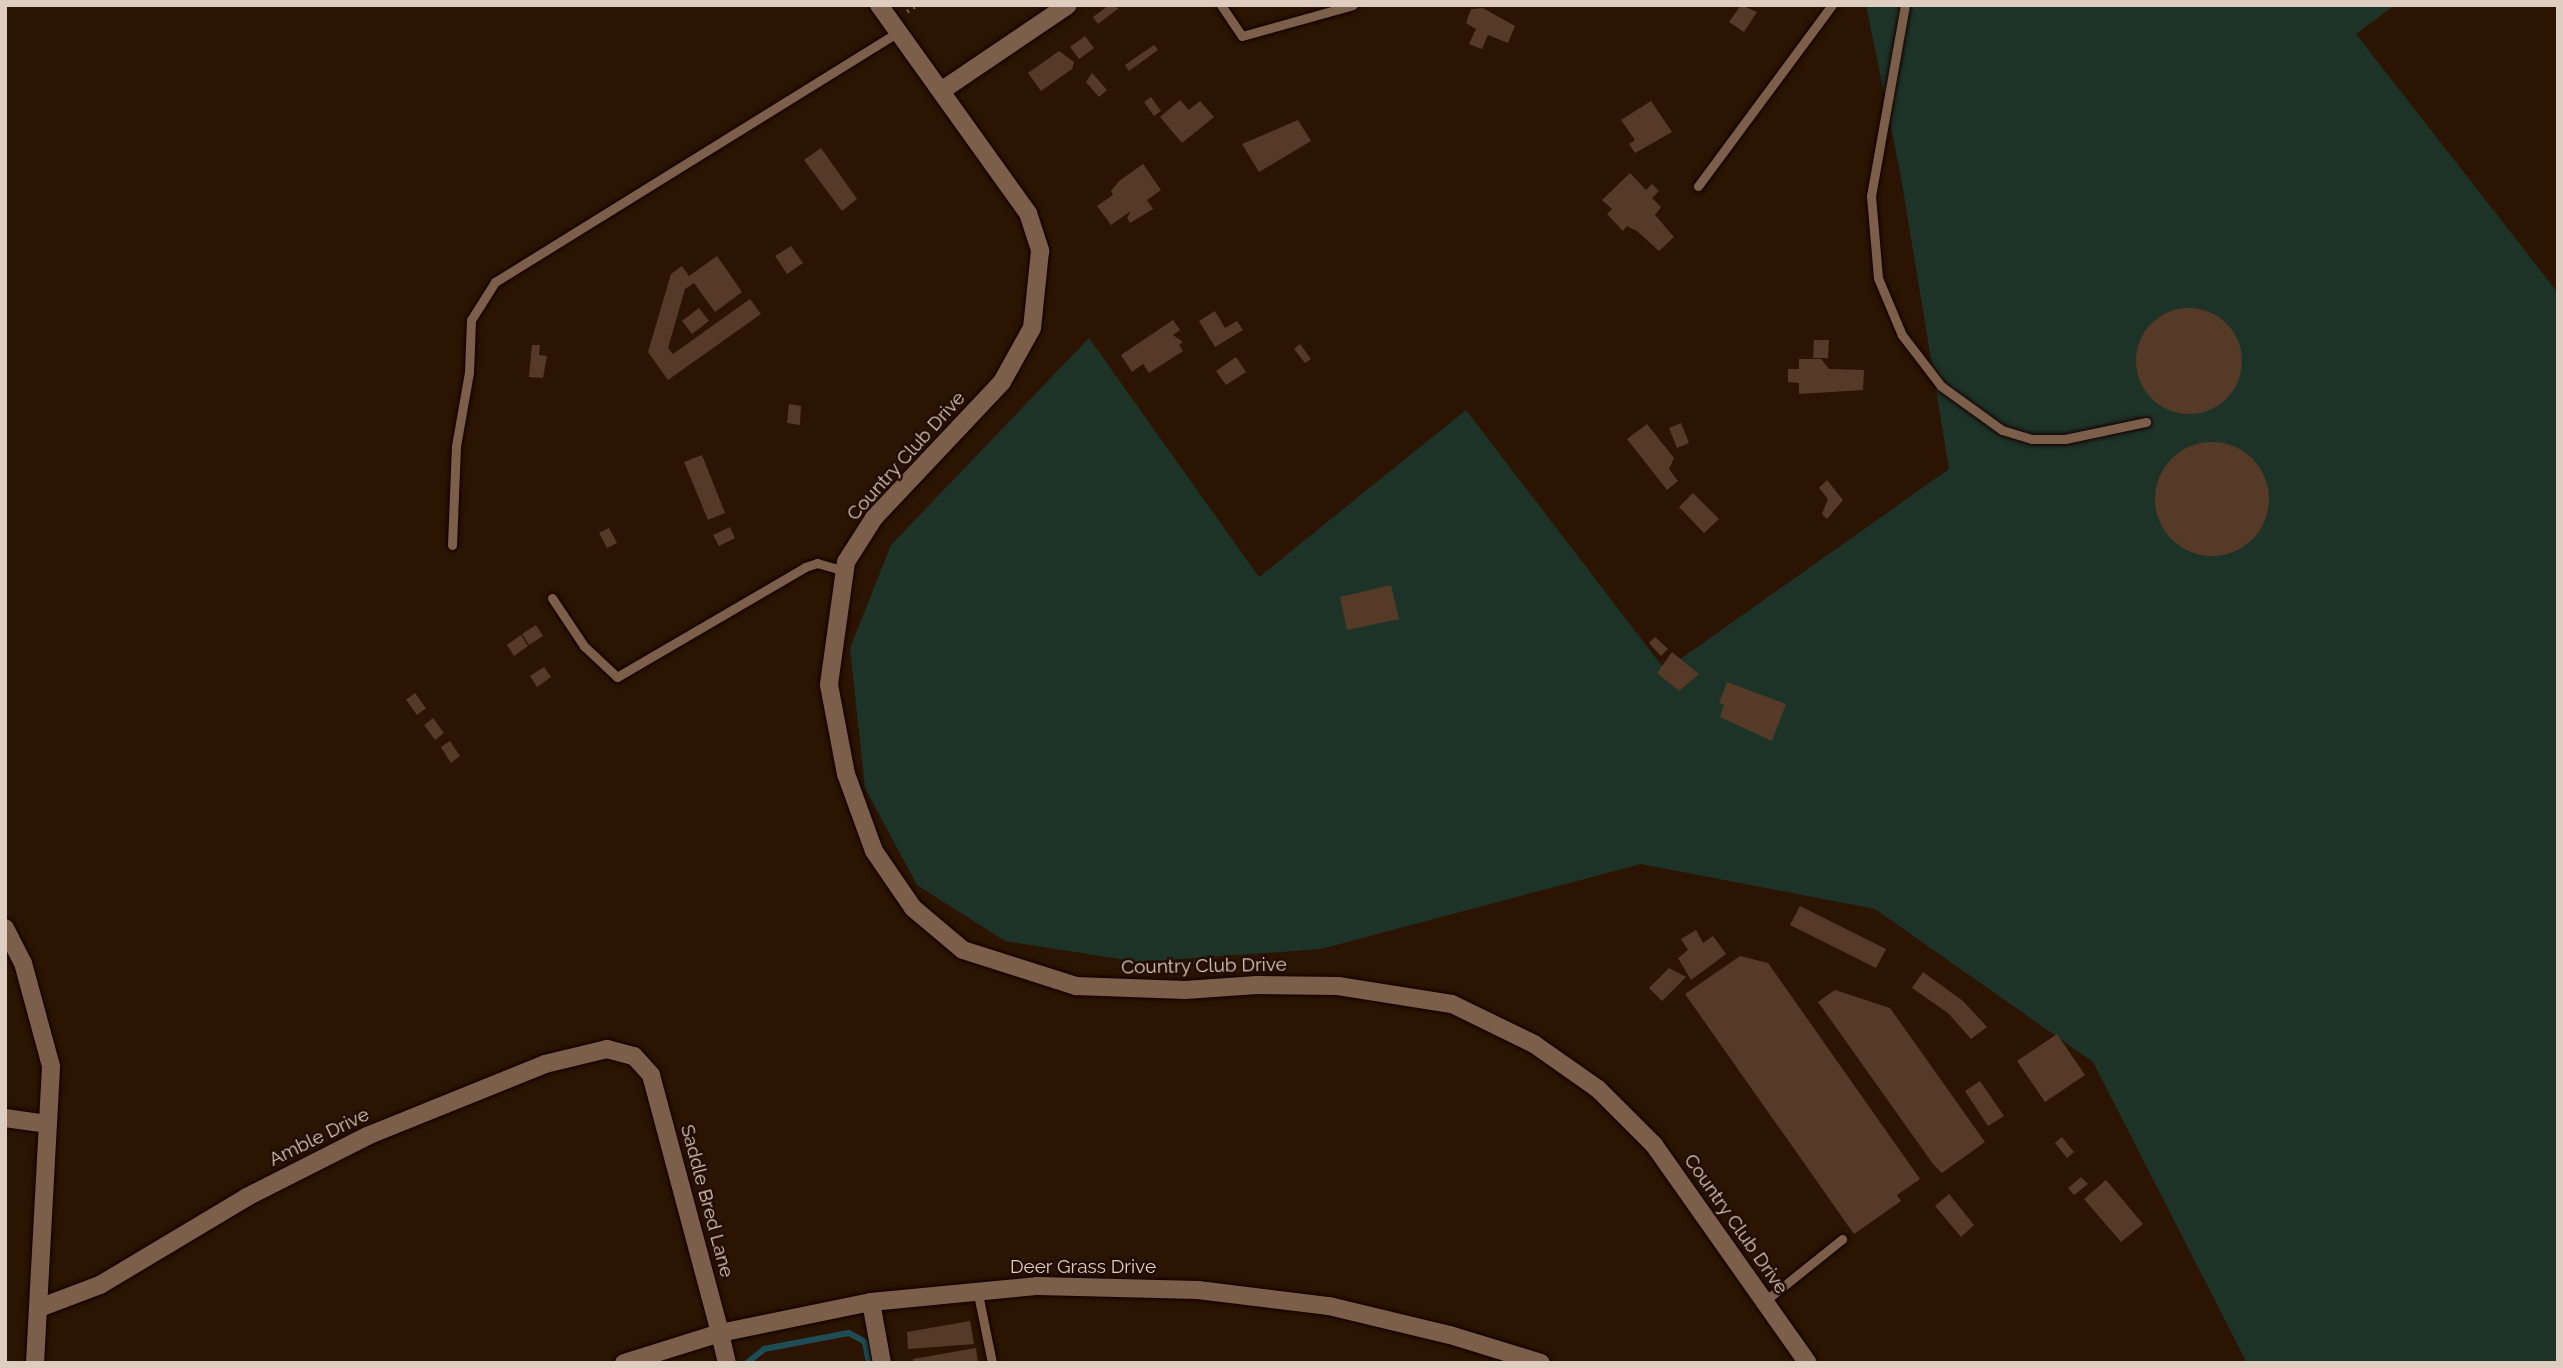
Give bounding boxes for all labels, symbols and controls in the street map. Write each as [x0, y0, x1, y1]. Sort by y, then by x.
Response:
street label: Country Club Drive [842, 387, 970, 525]
street label: Country Club Drive [1121, 953, 1287, 979]
street label: Amble Drive [265, 1103, 373, 1171]
street label: Saddle Bred Lane [676, 1122, 738, 1280]
street label: Country Club Drive [1679, 1149, 1793, 1299]
street label: Deer Grass Drive [1010, 1256, 1156, 1278]

